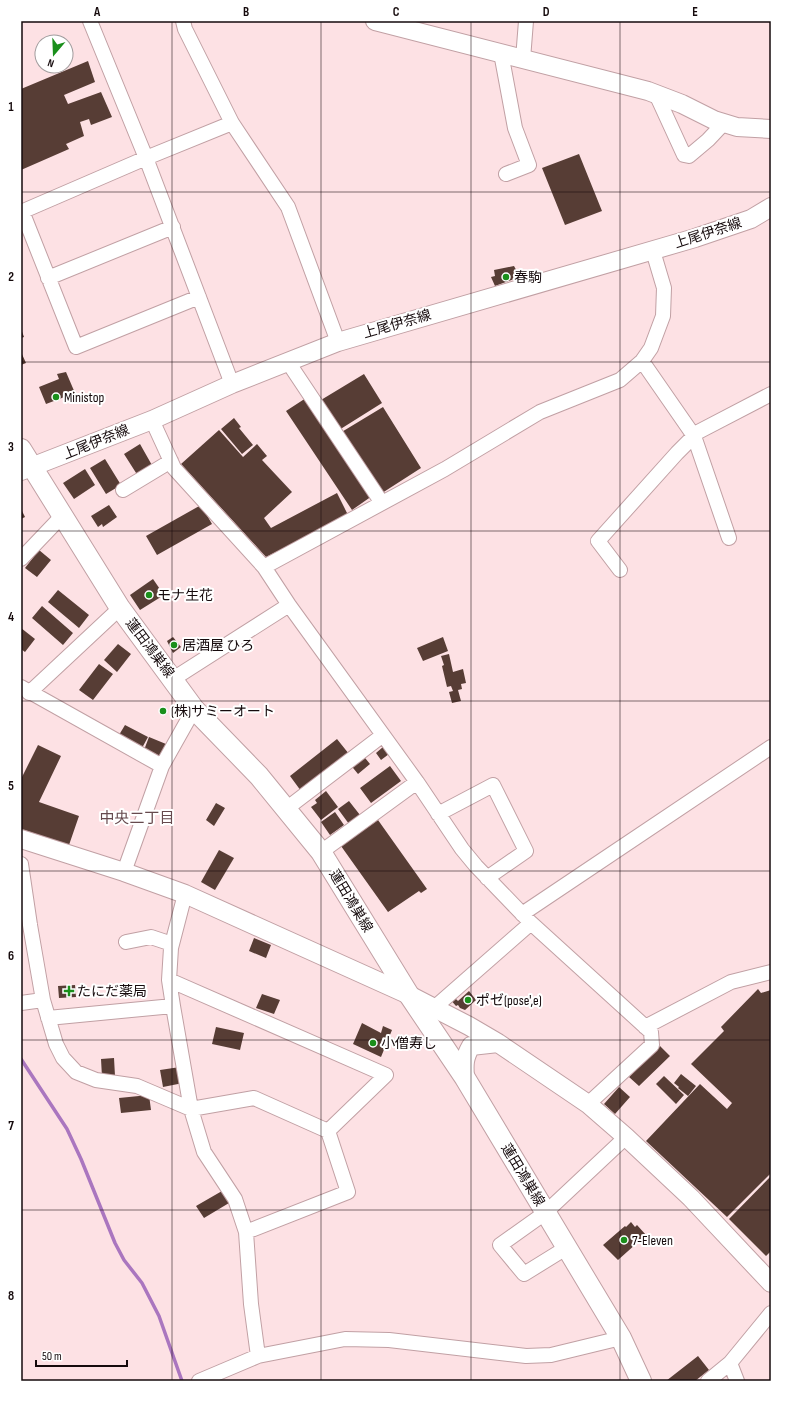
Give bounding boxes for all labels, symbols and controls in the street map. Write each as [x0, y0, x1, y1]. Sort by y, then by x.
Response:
text: A [93, 4, 101, 20]
text: B [243, 4, 249, 20]
text: C [393, 4, 400, 20]
text: D [543, 4, 550, 20]
text: E [692, 4, 698, 20]
north arrow [34, 34, 74, 74]
text: N [46, 56, 56, 70]
text: 1 [8, 99, 14, 115]
street label: 上尾伊奈線 [672, 214, 744, 252]
text: 2 [8, 269, 14, 285]
place label: 春駒 [514, 269, 542, 286]
marker: 春駒 [501, 272, 511, 282]
street label: 上尾伊奈線 [361, 306, 433, 342]
place label: Ministop [64, 389, 105, 406]
marker: Ministop [51, 392, 61, 402]
street label: 上尾伊奈線 [60, 421, 132, 463]
text: 3 [8, 439, 14, 455]
place label: モナ生花 [157, 587, 213, 604]
marker: モナ生花 [144, 590, 154, 600]
text: 4 [8, 609, 14, 625]
street label: 蓮田鴻巣線 [122, 615, 178, 681]
place label: 居酒屋 ひろ [182, 637, 254, 654]
marker: 居酒屋 ひろ [169, 640, 179, 650]
place label: (株)サミーオート [171, 703, 275, 720]
marker: (株)サミーオート [158, 706, 168, 716]
text: 5 [8, 778, 14, 794]
district label: 中央二丁目 [99, 809, 175, 828]
street label: 蓮田鴻巣線 [326, 867, 376, 935]
text: 6 [8, 948, 14, 964]
place label: たにだ薬局 [77, 983, 147, 1000]
marker: たにだ薬局 [64, 986, 74, 996]
place label: ポゼ(pose',e) [476, 992, 542, 1009]
marker: ポゼ(pose',e) [463, 995, 473, 1005]
place label: 小僧寿し [381, 1035, 437, 1052]
marker: 小僧寿し [368, 1038, 378, 1048]
text: 7 [8, 1118, 14, 1134]
street label: 蓮田鴻巣線 [498, 1141, 548, 1209]
place label: 7-Eleven [632, 1232, 673, 1249]
marker: 7-Eleven [619, 1235, 629, 1245]
text: 8 [8, 1288, 14, 1304]
scale bar [36, 1342, 127, 1368]
text: 50 m [42, 1349, 62, 1364]

